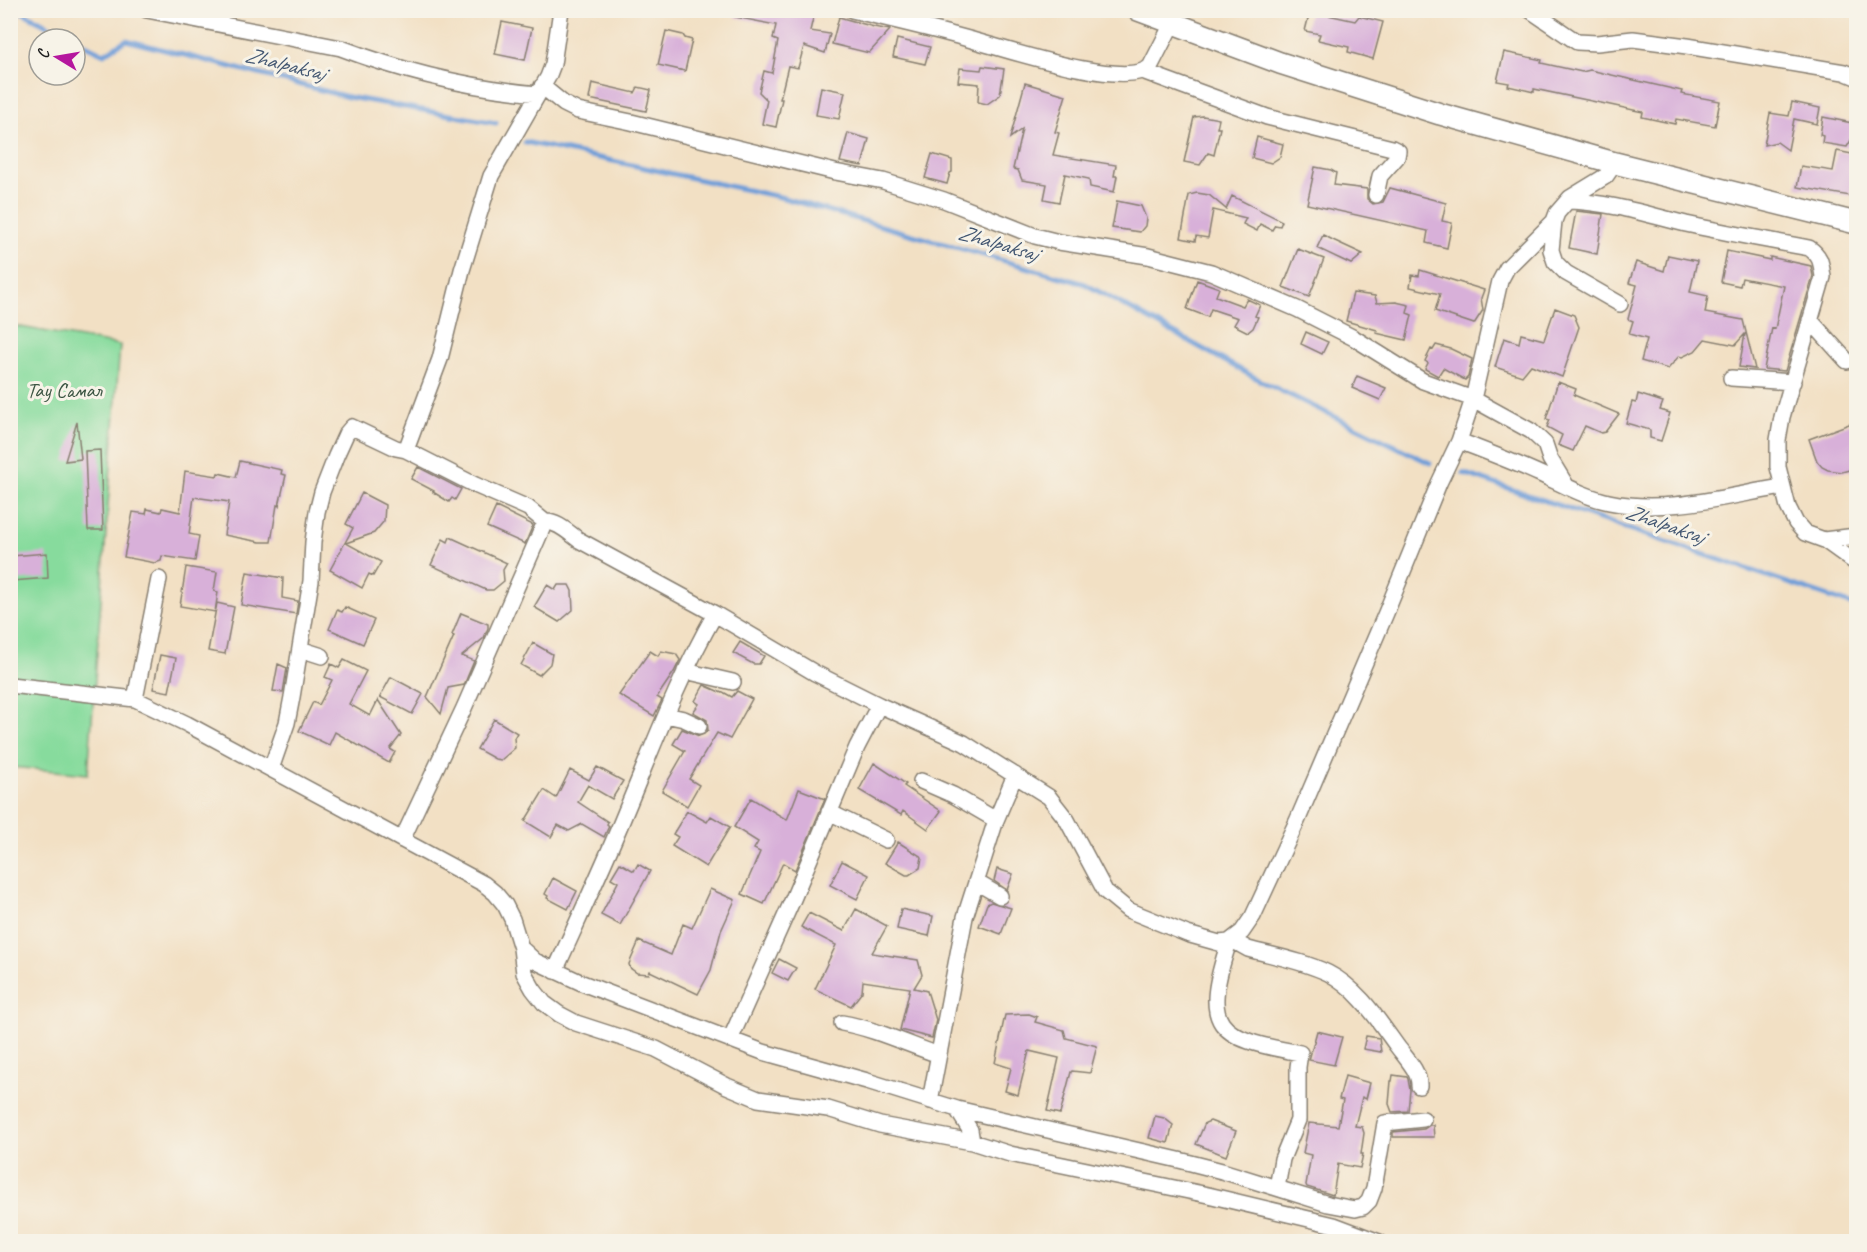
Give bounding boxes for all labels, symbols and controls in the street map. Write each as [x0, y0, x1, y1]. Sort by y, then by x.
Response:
north arrow [27, 27, 87, 87]
water label: Zhalpaksaj [242, 41, 333, 89]
text: С [33, 46, 54, 60]
water label: Zhalpaksaj [955, 218, 1046, 269]
park label: Тау Самал [27, 377, 103, 403]
water label: Zhalpaksaj [1622, 498, 1713, 552]

